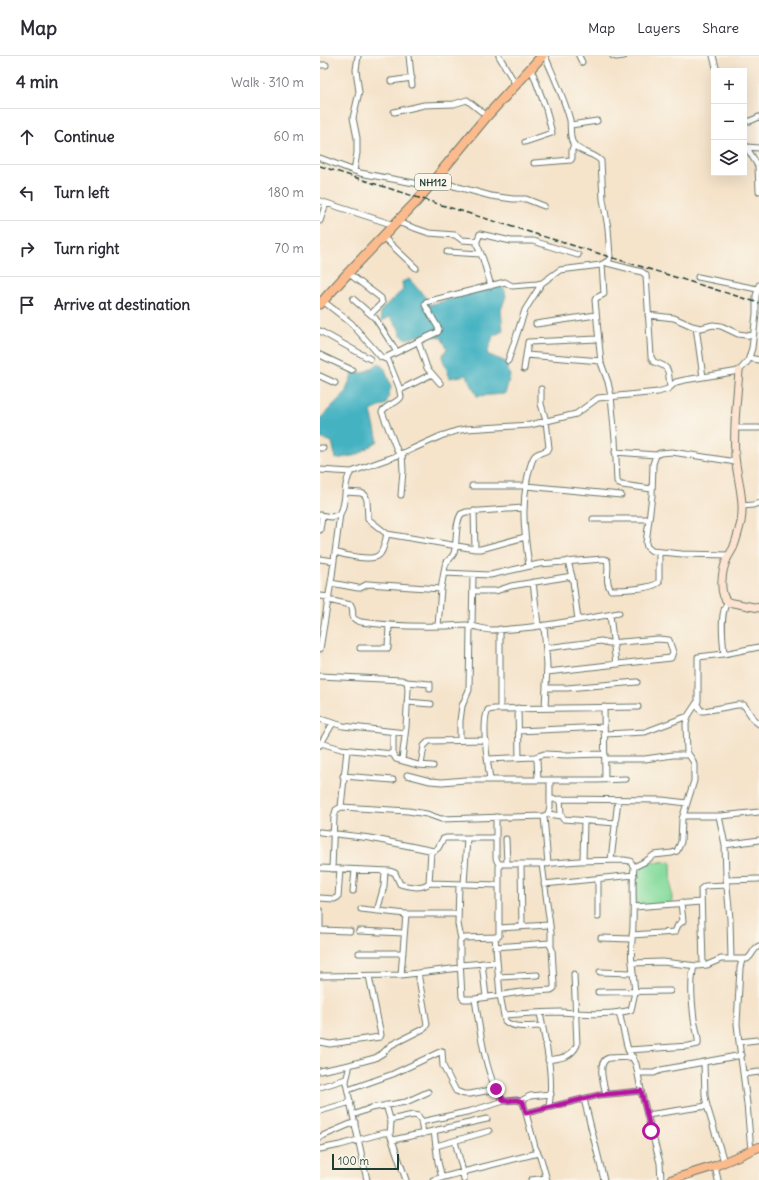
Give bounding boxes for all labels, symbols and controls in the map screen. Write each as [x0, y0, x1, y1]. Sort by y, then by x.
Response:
text: Map [20, 16, 57, 40]
text: Map [588, 19, 615, 37]
text: Layers [637, 19, 680, 37]
text: Share [702, 19, 739, 37]
map controls [711, 68, 747, 176]
button: + [711, 68, 747, 104]
text: 4 min [16, 71, 58, 93]
text: Walk · 310 m [231, 74, 304, 91]
button: − [711, 104, 747, 140]
icon: ahead [16, 126, 38, 148]
text: Continue [54, 127, 115, 146]
text: 60 m [273, 128, 304, 145]
button: layers [711, 140, 747, 176]
road number: NH112 [415, 174, 451, 190]
icon: left [16, 182, 38, 204]
text: Turn left [54, 183, 109, 202]
text: 180 m [268, 184, 304, 201]
icon: right [16, 238, 38, 260]
text: Turn right [54, 239, 119, 258]
text: 70 m [275, 240, 304, 257]
icon: arrive [16, 294, 38, 316]
text: Arrive at destination [54, 295, 190, 314]
route end [487, 1080, 505, 1098]
route start [642, 1122, 660, 1140]
scale bar [332, 1152, 399, 1171]
text: 100 m [338, 1154, 369, 1168]

